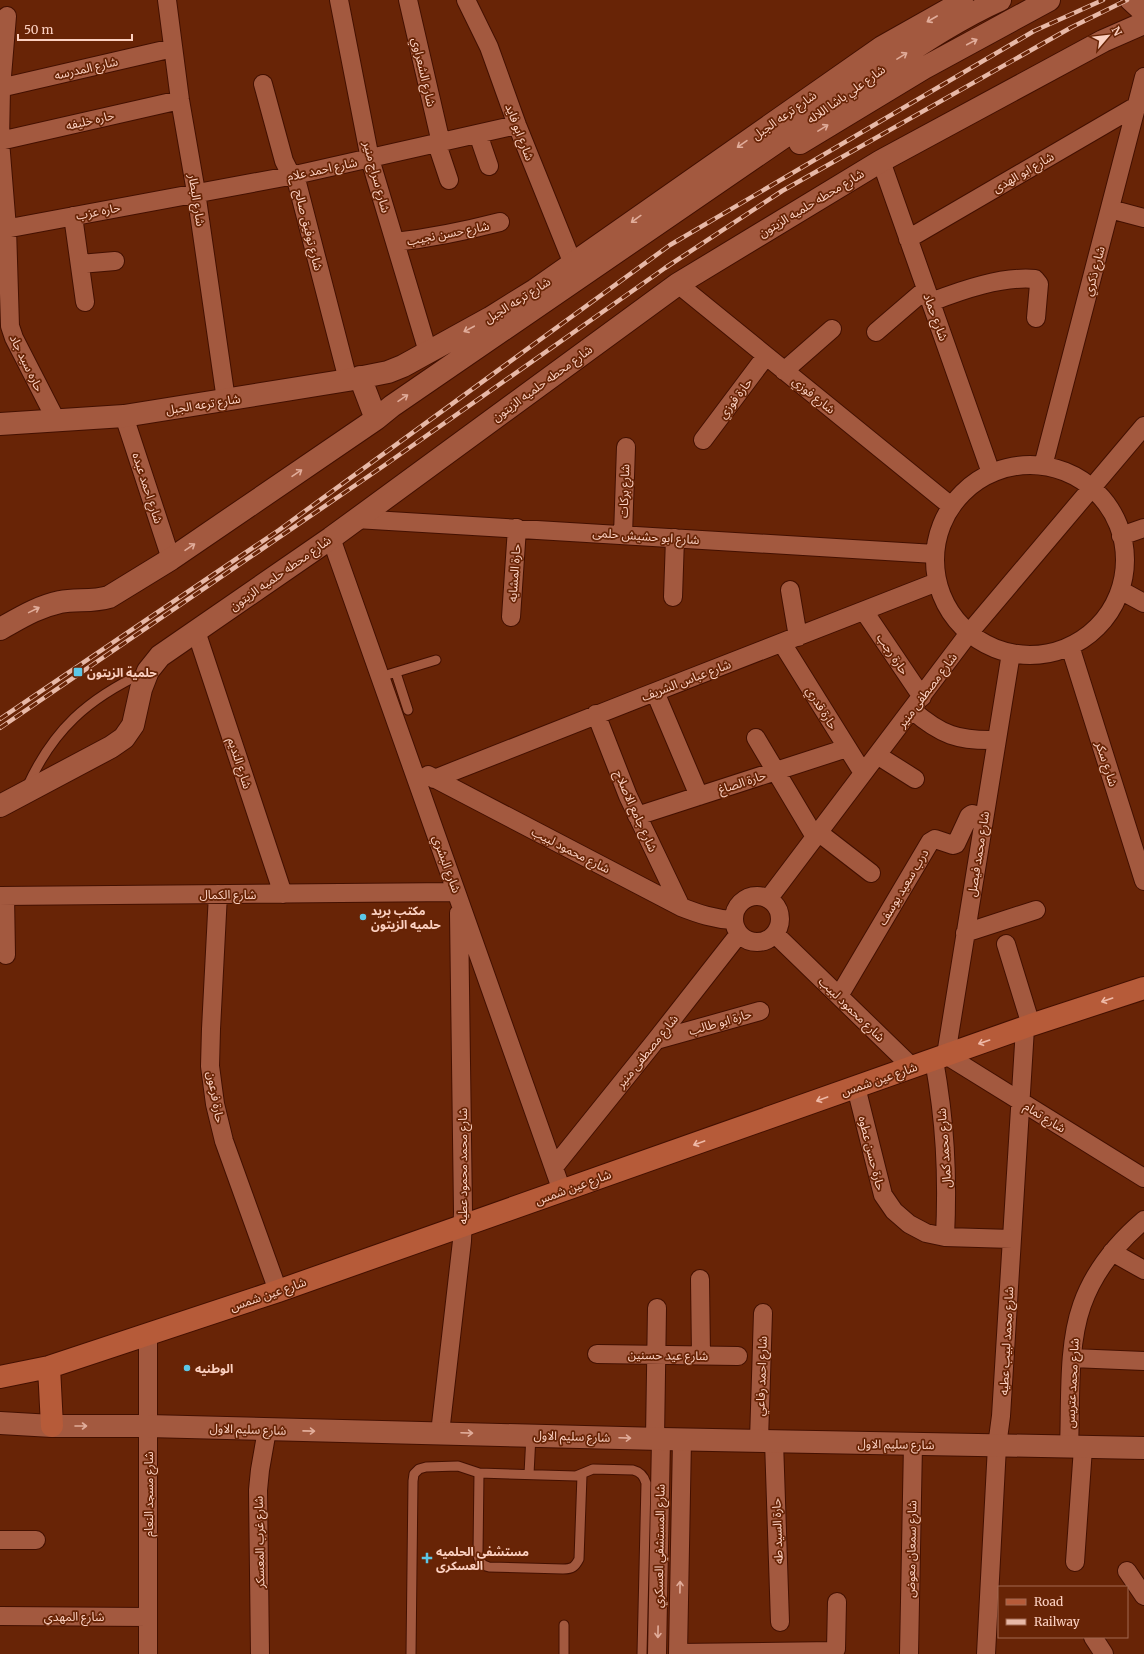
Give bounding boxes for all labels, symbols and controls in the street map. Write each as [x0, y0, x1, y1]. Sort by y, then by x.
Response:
one-way arrow [926, 15, 938, 23]
scale bar [18, 16, 132, 42]
north arrow [1088, 16, 1128, 56]
text: 50 m [24, 22, 53, 37]
text: N [1109, 24, 1125, 39]
street label: شارع الشعراوي [406, 36, 439, 109]
one-way arrow [966, 37, 978, 45]
one-way arrow [896, 52, 908, 60]
street label: شارع المدرسه [53, 53, 120, 85]
street label: شارع علي باشا اللاله [804, 61, 890, 129]
street label: شارع ترعه الجبل [749, 87, 820, 144]
street label: شارع ابو فايد [500, 101, 538, 163]
street label: حاره خليفه [64, 107, 116, 133]
one-way arrow [817, 124, 829, 132]
street label: شارع سراج منير [358, 139, 394, 215]
one-way arrow [737, 140, 748, 148]
street label: شارع ابو الهدى [990, 148, 1057, 197]
street label: شارع احمد علام [286, 154, 359, 186]
street label: شارع محطه حلميه الزيتون [756, 166, 868, 242]
street label: شارع البطار [183, 172, 209, 228]
street label: شارع توفيق صالح [290, 188, 326, 273]
street label: حاره عزب [75, 199, 122, 223]
one-way arrow [630, 215, 641, 223]
street label: شارع حسن نجيب [406, 218, 491, 250]
street label: شارع ذكري [1080, 245, 1111, 298]
street label: شارع ترعه الجبل [481, 274, 554, 328]
street label: شارع حماد [919, 291, 952, 343]
one-way arrow [463, 326, 475, 334]
street label: حاره سيد جاد [7, 332, 47, 394]
street label: شارع محطه حلميه الزيتون [489, 342, 596, 426]
street label: شارع فوزي [788, 373, 838, 419]
street label: حارة فوزي [715, 375, 757, 423]
street label: شارع ترعه الجبل [165, 391, 242, 419]
one-way arrow [397, 394, 408, 402]
street label: شارع احمد عبده [128, 451, 167, 526]
street label: شارع بركات [616, 464, 634, 518]
one-way arrow [291, 469, 302, 477]
street label: شارع ابو حشيش حلمى [592, 525, 700, 549]
street label: شارع محطه حلميه الزيتون [226, 532, 335, 615]
one-way arrow [184, 542, 196, 550]
street label: حارة المشايه [504, 543, 524, 603]
one-way arrow [28, 606, 40, 613]
street label: حارة رجب [874, 631, 912, 678]
street label: شارع مصطفى منير [893, 650, 962, 732]
street label: شارع عباس الشريف [639, 656, 734, 706]
place label: حلمية الزيتون [87, 665, 157, 680]
marker: حلمية الزيتون [72, 666, 84, 678]
street label: حارة قدري [801, 684, 841, 734]
street label: شارع النديم [223, 735, 255, 791]
street label: شارع سكر [1090, 739, 1121, 789]
street label: حارة الصاغ [716, 767, 768, 799]
street label: شارع جامع الاصلاح [609, 768, 661, 855]
street label: شارع محمد فيصل [964, 810, 994, 898]
street label: شارع محمود لبيب [528, 824, 613, 878]
street label: شارع البشري [427, 833, 464, 896]
street label: درب سعيد يوسف [874, 846, 932, 928]
street label: شارع الكمال [199, 887, 257, 904]
place label: مكتب بريد حلميه الزيتون [371, 903, 441, 932]
marker: مكتب بريد حلميه الزيتون [358, 912, 368, 922]
street label: شارع محمود لبيب [814, 974, 888, 1046]
one-way arrow [1101, 997, 1114, 1004]
street label: حارة ابو طالب [687, 1006, 753, 1038]
street label: شارع مصطفى منير [612, 1011, 683, 1093]
one-way arrow [978, 1039, 991, 1046]
street label: شارع عين شمس [839, 1059, 920, 1101]
street label: حارة فرعون [204, 1070, 228, 1124]
one-way arrow [816, 1096, 828, 1104]
street label: شارع تمام [1020, 1098, 1069, 1137]
street label: شارع محمد كمال [934, 1107, 956, 1188]
street label: شارع محمد محمود عطيه [455, 1108, 472, 1224]
street label: حارة حسن عطوه [856, 1114, 888, 1192]
one-way arrow [694, 1139, 706, 1147]
street label: شارع عين شمس [533, 1166, 614, 1210]
street label: شارع عين شمس [228, 1274, 309, 1316]
street label: شارع محمد لبيب عطيه [996, 1286, 1018, 1396]
street label: شارع احمد رفاعي [752, 1336, 773, 1416]
street label: شارع محمد عتريس [1062, 1338, 1084, 1428]
street label: شارع عيد حسنين [628, 1347, 708, 1365]
place label: الوطنيه [195, 1361, 233, 1376]
marker: الوطنيه [182, 1363, 192, 1373]
street label: شارع سليم الاول [209, 1420, 287, 1440]
one-way arrow [74, 1422, 87, 1430]
one-way arrow [302, 1427, 315, 1434]
street label: شارع سليم الاول [533, 1427, 611, 1447]
one-way arrow [460, 1429, 473, 1437]
one-way arrow [618, 1434, 631, 1441]
street label: شارع سليم الاول [857, 1436, 935, 1454]
street label: شارع مسجد النعام [141, 1451, 158, 1537]
street label: شارع المستشفي العسكري [650, 1484, 670, 1608]
street label: شارع غرب المعسكر [251, 1496, 269, 1589]
street label: حارة السيد طه [768, 1498, 786, 1564]
street label: شارع سمعان معوض [903, 1500, 921, 1598]
place label: مستشفى الحلميه العسكرى [436, 1544, 529, 1573]
marker: مستشفى الحلميه العسكرى [421, 1552, 433, 1564]
one-way arrow [676, 1581, 683, 1594]
legend [998, 1586, 1128, 1638]
text: Road [1034, 1594, 1063, 1609]
street label: شارع المهدي [44, 1609, 104, 1626]
text: Railway [1034, 1614, 1080, 1629]
one-way arrow [654, 1625, 662, 1638]

